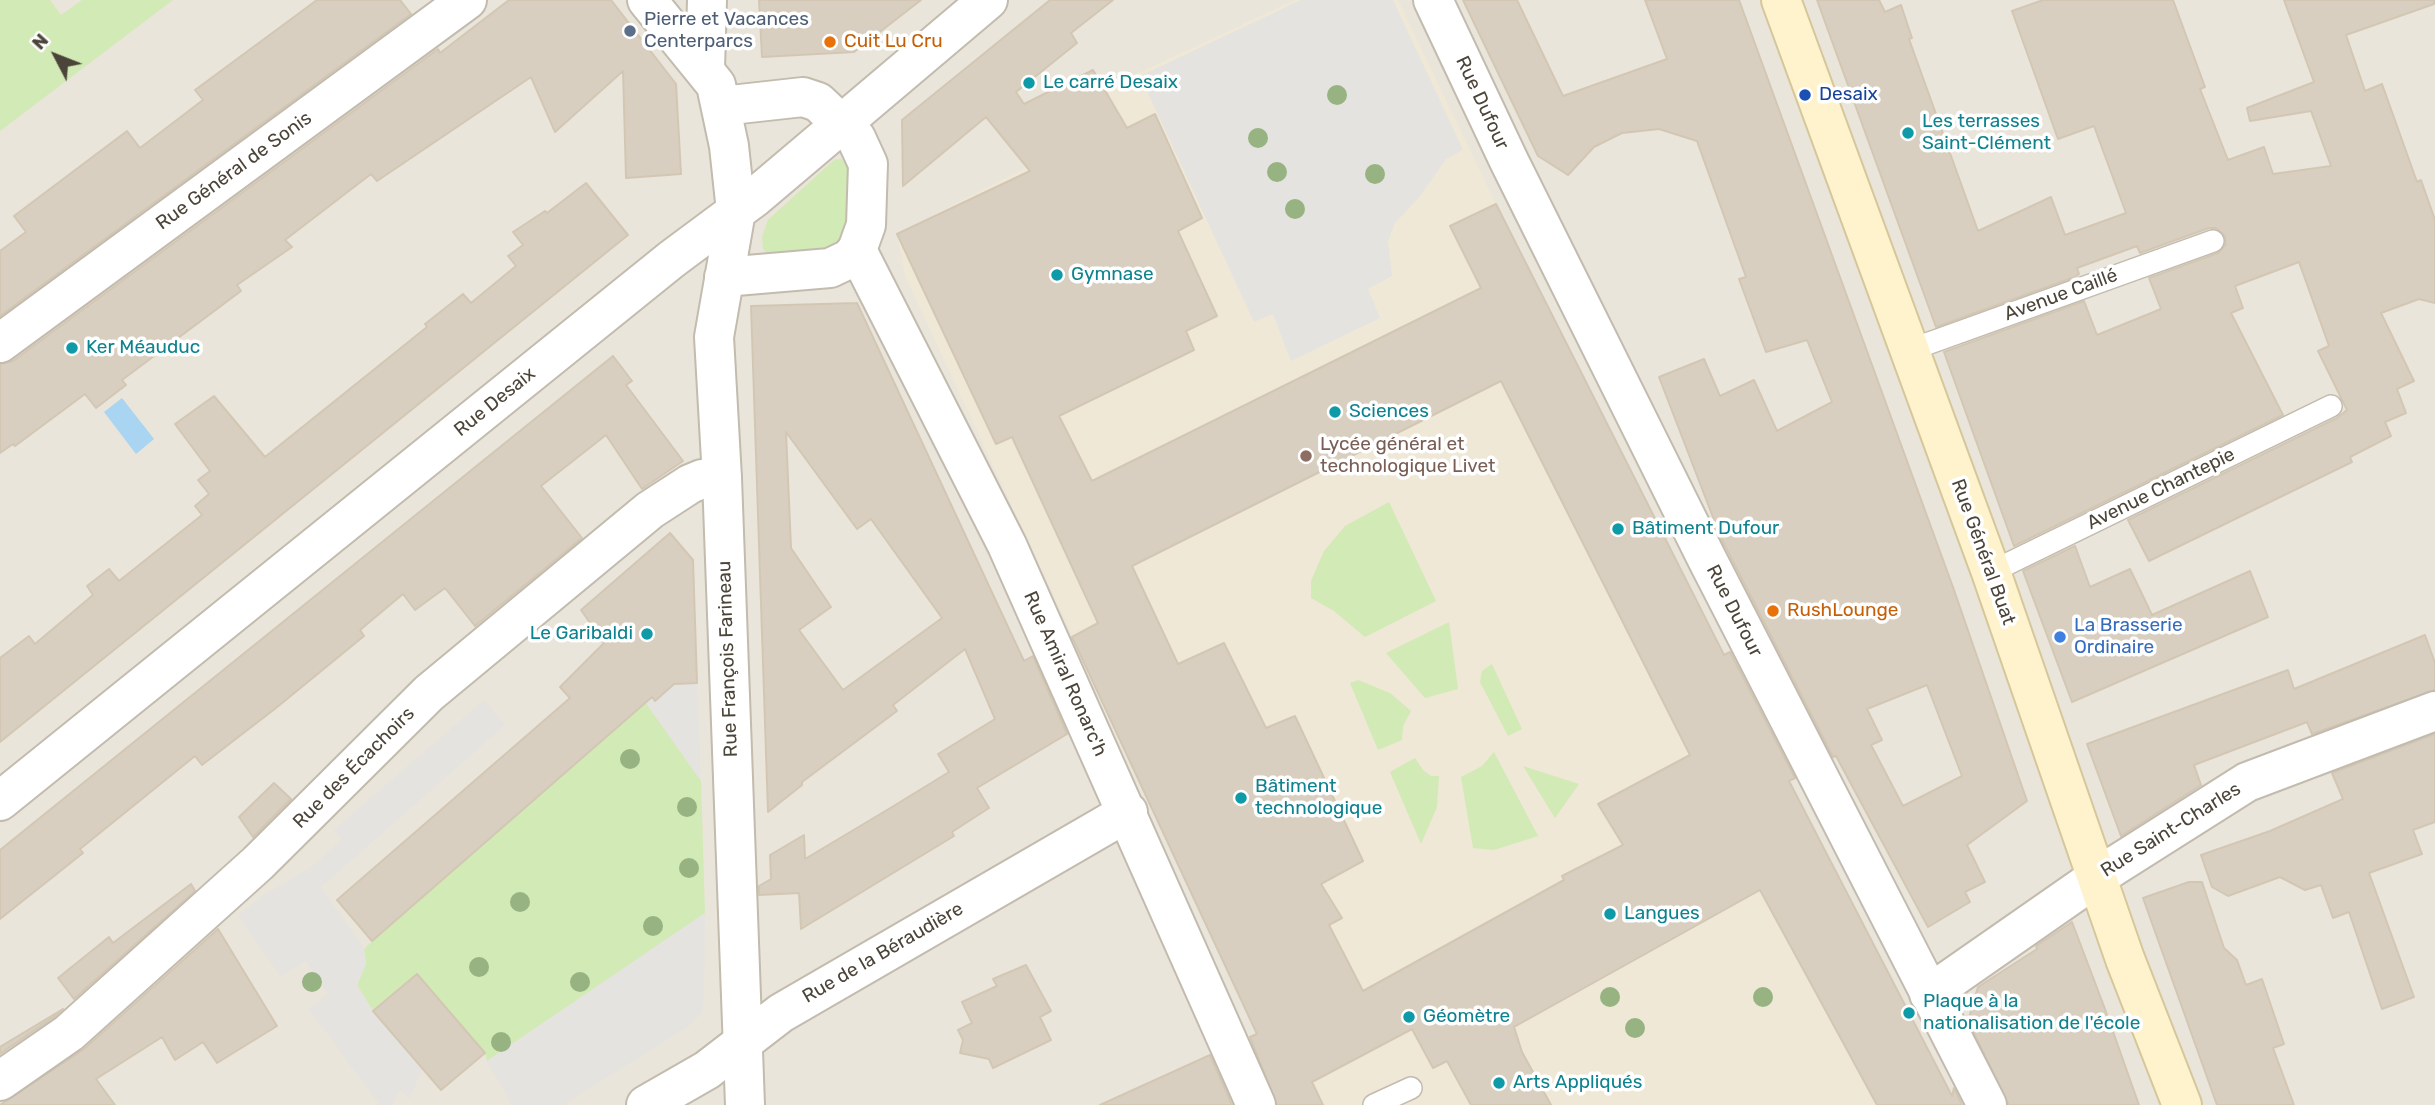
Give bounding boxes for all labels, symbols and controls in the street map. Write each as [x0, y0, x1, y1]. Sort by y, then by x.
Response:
place label: Pierre et Vacances Centerparcs [644, 9, 809, 53]
north arrow [21, 21, 91, 91]
marker: Pierre et Vacances Centerparcs [622, 23, 638, 39]
text: N [27, 29, 53, 54]
place label: Cuit Lu Cru [844, 31, 943, 53]
marker: Cuit Lu Cru [822, 34, 838, 50]
street label: Rue Dufour [1450, 53, 1514, 153]
place label: Le carré Desaix [1043, 72, 1178, 94]
marker: Le carré Desaix [1021, 75, 1037, 91]
place label: Desaix [1819, 84, 1878, 106]
marker: Desaix [1797, 87, 1813, 103]
street label: Rue Général de Sonis [152, 107, 316, 235]
place label: Les terrasses Saint-Clément [1922, 111, 2051, 155]
marker: Les terrasses Saint-Clément [1900, 125, 1916, 141]
place label: Gymnase [1071, 264, 1154, 286]
street label: Avenue Caillé [2001, 264, 2121, 326]
marker: Gymnase [1049, 267, 1065, 283]
place label: Ker Méauduc [86, 337, 200, 359]
marker: Ker Méauduc [64, 340, 80, 356]
street label: Rue Desaix [450, 362, 540, 442]
place label: Sciences [1349, 401, 1429, 423]
marker: Sciences [1327, 404, 1343, 420]
place label: Lycée général et technologique Livet [1320, 434, 1496, 478]
street label: Avenue Chantepie [2083, 443, 2239, 535]
marker: Lycée général et technologique Livet [1298, 448, 1314, 464]
street label: Rue Général Buat [1946, 476, 2020, 628]
place label: Bâtiment Dufour [1632, 518, 1779, 540]
marker: Bâtiment Dufour [1610, 521, 1626, 537]
street label: Rue François Farineau [713, 560, 743, 758]
street label: Rue Dufour [1701, 561, 1767, 661]
street label: Rue Amiral Ronarc'h [1018, 588, 1112, 760]
place label: RushLounge [1787, 600, 1898, 622]
marker: RushLounge [1765, 603, 1781, 619]
place label: La Brasserie Ordinaire [2074, 615, 2183, 659]
place label: Le Garibaldi [530, 623, 633, 645]
marker: Le Garibaldi [639, 626, 655, 642]
marker: La Brasserie Ordinaire [2052, 629, 2068, 645]
street label: Rue des Écachoirs [289, 703, 419, 833]
place label: Bâtiment technologique [1255, 776, 1382, 820]
street label: Rue Saint-Charles [2097, 778, 2245, 882]
marker: Bâtiment technologique [1233, 790, 1249, 806]
street label: Rue de la Béraudière [798, 898, 968, 1008]
place label: Langues [1624, 903, 1700, 925]
marker: Langues [1602, 906, 1618, 922]
place label: Plaque à la nationalisation de l'école [1923, 991, 2140, 1035]
marker: Plaque à la nationalisation de l'école [1901, 1005, 1917, 1021]
place label: Géomètre [1423, 1006, 1510, 1028]
marker: Géomètre [1401, 1009, 1417, 1025]
place label: Arts Appliqués [1513, 1072, 1642, 1094]
marker: Arts Appliqués [1491, 1075, 1507, 1091]

